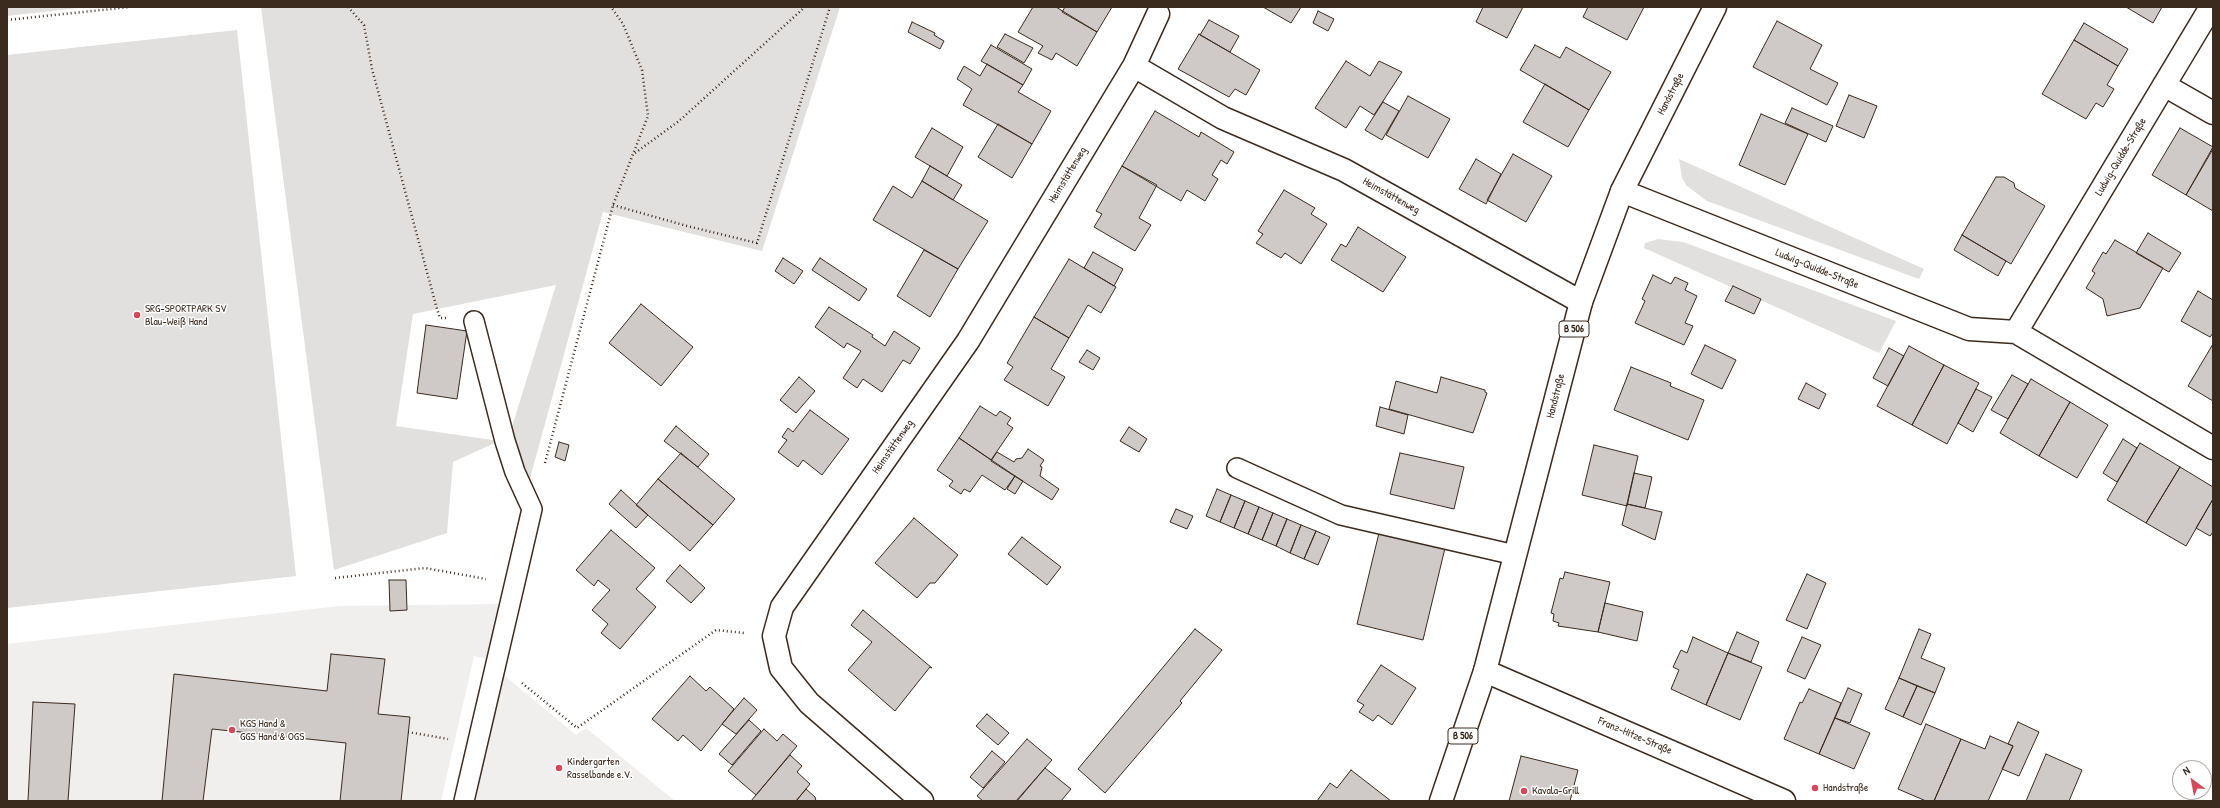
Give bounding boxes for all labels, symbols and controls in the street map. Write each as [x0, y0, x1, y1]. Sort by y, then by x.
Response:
street label: Handstraße [1655, 71, 1687, 117]
street label: Ludwig-Quidde-Straße [2092, 116, 2150, 198]
street label: Heimstättenweg [1046, 145, 1090, 205]
street label: Heimstättenweg [1360, 175, 1422, 217]
street label: Ludwig-Quidde-Straße [1773, 246, 1861, 292]
place label: SRG-SPORTPARK SV Blau-Weiß Hand [145, 302, 227, 328]
marker: SRG-SPORTPARK SV Blau-Weiß Hand [132, 310, 142, 320]
road number: B 506 [1559, 321, 1589, 337]
street label: Handstraße [1544, 372, 1568, 420]
street label: Heimstättenweg [870, 417, 916, 477]
street label: Franz-Hitze-Straße [1596, 714, 1674, 758]
place label: KGS Hand & GGS Hand & OGS [240, 717, 304, 743]
marker: KGS Hand & GGS Hand & OGS [227, 725, 237, 735]
road number: B 506 [1448, 728, 1478, 744]
place label: Kindergarten Rasselbande e.V. [567, 755, 632, 781]
north arrow [2172, 760, 2212, 800]
marker: Kindergarten Rasselbande e.V. [554, 763, 564, 773]
text: N [2180, 763, 2192, 778]
place label: Handstraße [1823, 781, 1868, 795]
marker: Handstraße [1810, 783, 1820, 793]
place label: Kavala-Grill [1532, 784, 1579, 798]
marker: Kavala-Grill [1519, 786, 1529, 796]

